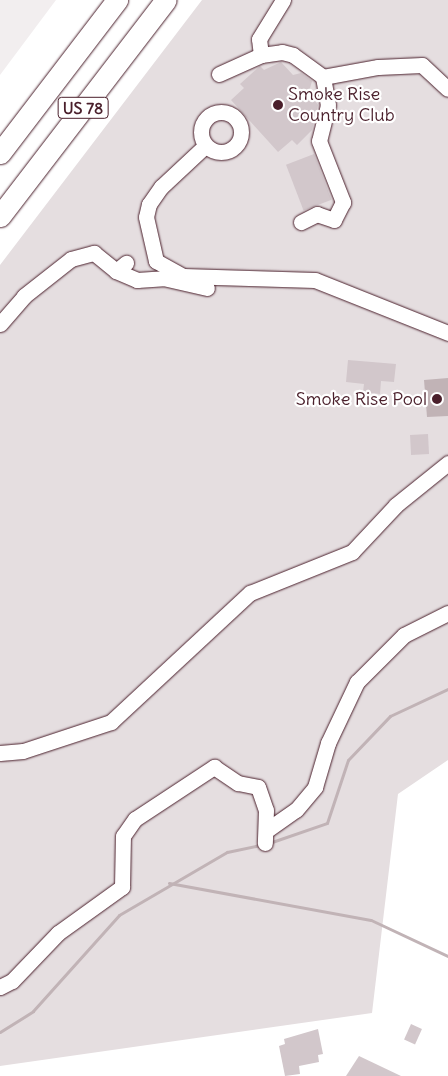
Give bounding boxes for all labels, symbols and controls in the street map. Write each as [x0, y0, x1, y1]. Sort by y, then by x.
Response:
place label: Smoke Rise Country Club [288, 84, 395, 126]
road number: US 78 [57, 95, 109, 122]
marker: Smoke Rise Country Club [272, 99, 284, 111]
place label: Smoke Rise Pool [296, 388, 427, 410]
marker: Smoke Rise Pool [431, 393, 443, 405]

